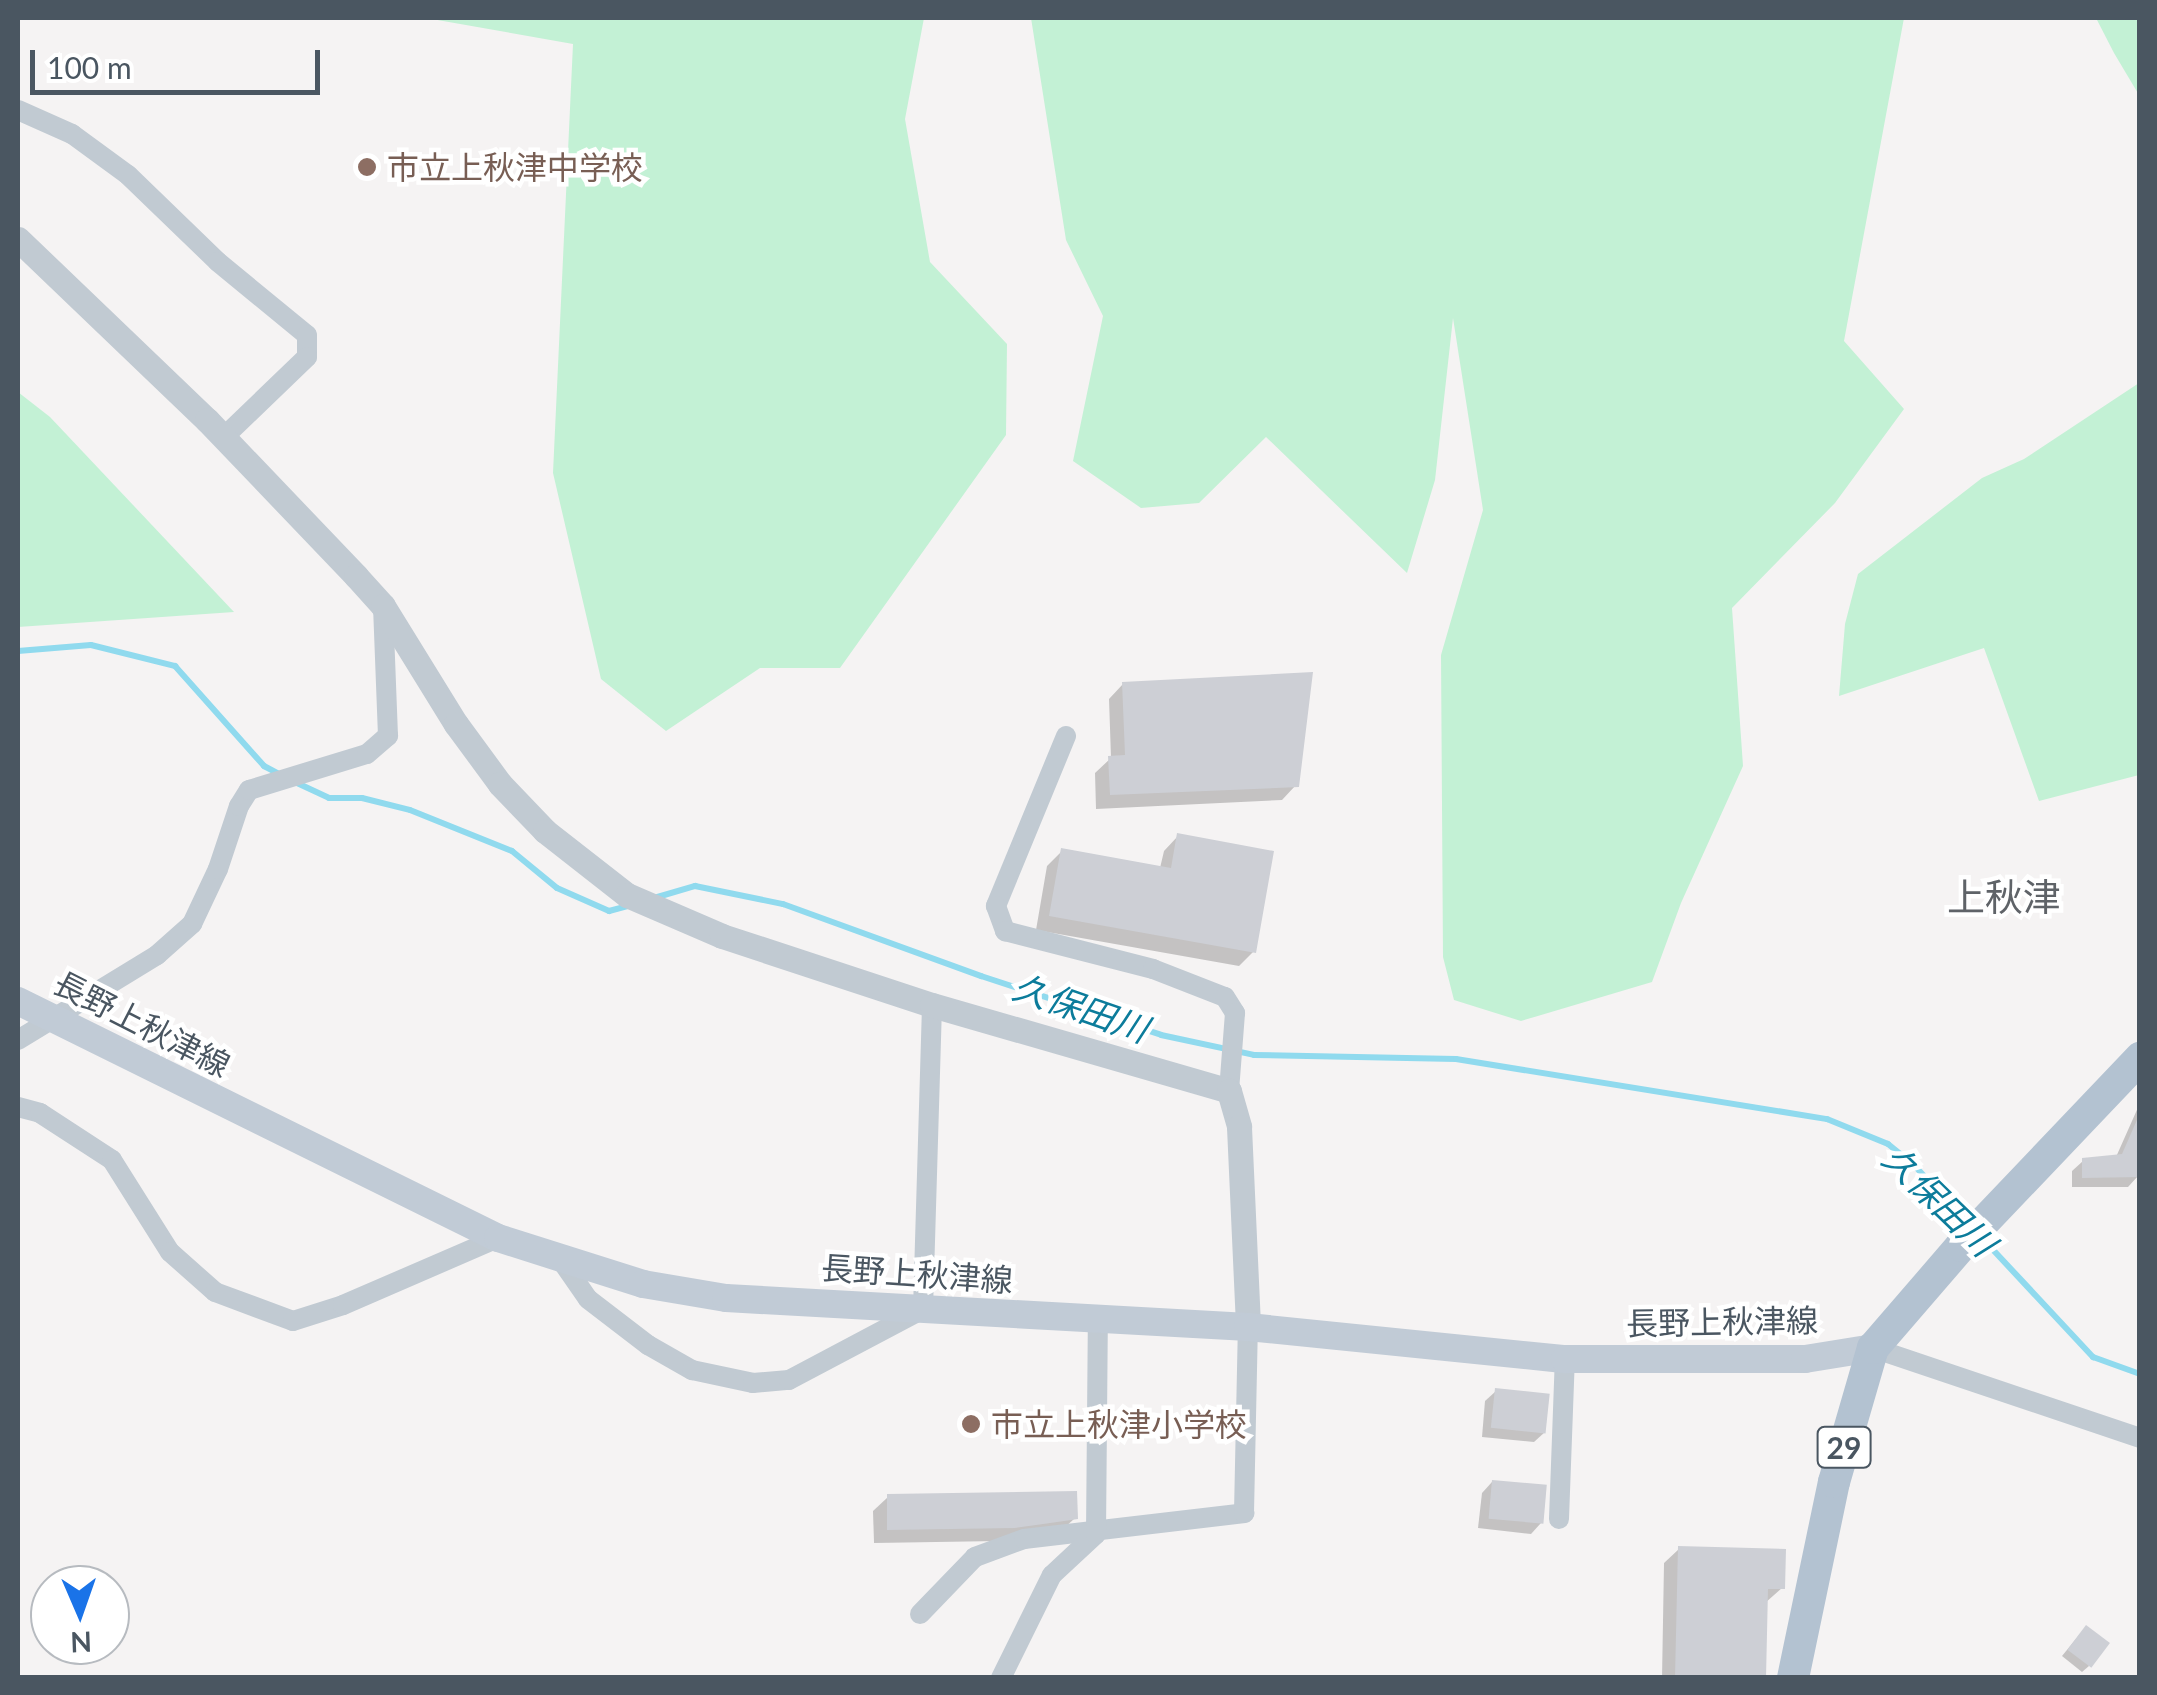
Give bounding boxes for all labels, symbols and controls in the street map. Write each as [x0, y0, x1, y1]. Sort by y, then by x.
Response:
scale bar [35, 30, 325, 92]
text: 100 m [47, 49, 132, 85]
place label: 市立上秋津中学校 [387, 148, 643, 186]
marker: 市立上秋津中学校 [356, 156, 378, 178]
district label: 上秋津 [1947, 874, 2061, 920]
street label: 長野上秋津線 [48, 963, 236, 1085]
water label: 久保田川 [1008, 964, 1154, 1050]
water label: 久保田川 [1875, 1136, 2005, 1264]
street label: 長野上秋津線 [820, 1248, 1014, 1300]
street label: 長野上秋津線 [1626, 1301, 1818, 1343]
place label: 市立上秋津小学校 [991, 1405, 1247, 1443]
marker: 市立上秋津小学校 [960, 1413, 982, 1435]
road number: 29 [1816, 1422, 1872, 1472]
north arrow [30, 1565, 130, 1665]
text: N [70, 1626, 92, 1660]

